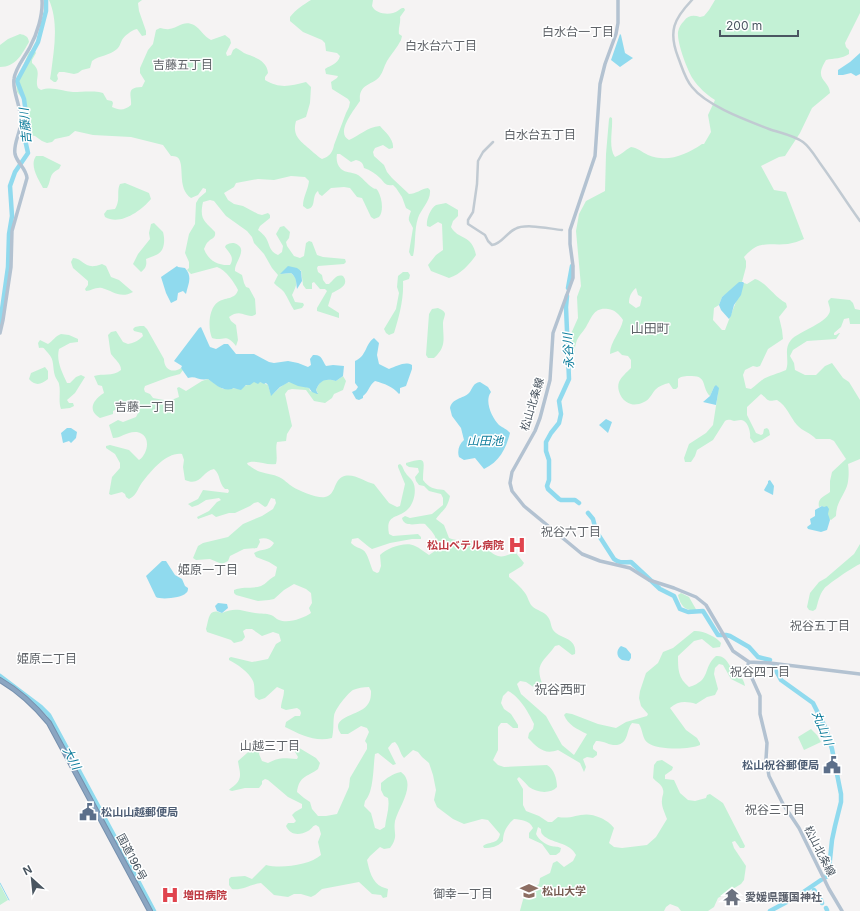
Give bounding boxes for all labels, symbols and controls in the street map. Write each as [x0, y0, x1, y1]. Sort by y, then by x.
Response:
scale bar [720, 12, 798, 38]
text: 200 m [726, 18, 762, 33]
district label: 白水台一丁目 [542, 24, 614, 39]
district label: 白水台六丁目 [405, 38, 477, 53]
district label: 吉藤五丁目 [153, 57, 213, 72]
water label: 吉藤川 [16, 105, 34, 145]
district label: 白水台五丁目 [504, 127, 576, 142]
district label: 山田町 [630, 320, 670, 336]
water label: 永谷川 [559, 331, 576, 369]
street label: 松山北条線 [517, 376, 547, 432]
district label: 吉藤一丁目 [115, 399, 175, 414]
water label: 山田池 [467, 433, 504, 448]
district label: 祝谷六丁目 [541, 524, 601, 539]
hospital icon: 松山ベテル病院 [507, 535, 527, 555]
place label: 松山ベテル病院 [427, 538, 504, 552]
district label: 姫原一丁目 [178, 562, 238, 577]
district label: 祝谷五丁目 [790, 618, 850, 633]
district label: 姫原二丁目 [17, 651, 77, 666]
district label: 祝谷四丁目 [730, 664, 790, 679]
district label: 祝谷西町 [534, 681, 586, 697]
water label: 丸山川 [809, 708, 837, 749]
district label: 山越三丁目 [240, 738, 300, 753]
water label: 大川 [60, 744, 85, 774]
public building icon: 松山祝谷郵便局 [822, 755, 842, 775]
place label: 松山祝谷郵便局 [742, 758, 819, 772]
public building icon: 松山山越郵便局 [78, 802, 98, 822]
district label: 祝谷三丁目 [745, 802, 805, 817]
place label: 松山山越郵便局 [101, 805, 178, 819]
street label: 松山北条線 [801, 823, 839, 879]
street label: 国道196号 [114, 831, 150, 883]
north arrow [12, 859, 52, 899]
text: N [21, 862, 34, 878]
school or university icon: 松山大学 [519, 881, 539, 901]
place label: 松山大学 [542, 884, 586, 898]
hospital icon: 増田病院 [160, 885, 180, 905]
district label: 御幸一丁目 [433, 886, 493, 901]
temple icon: 愛媛県護国神社 [722, 887, 742, 907]
place label: 増田病院 [183, 888, 227, 902]
place label: 愛媛県護国神社 [745, 890, 822, 904]

